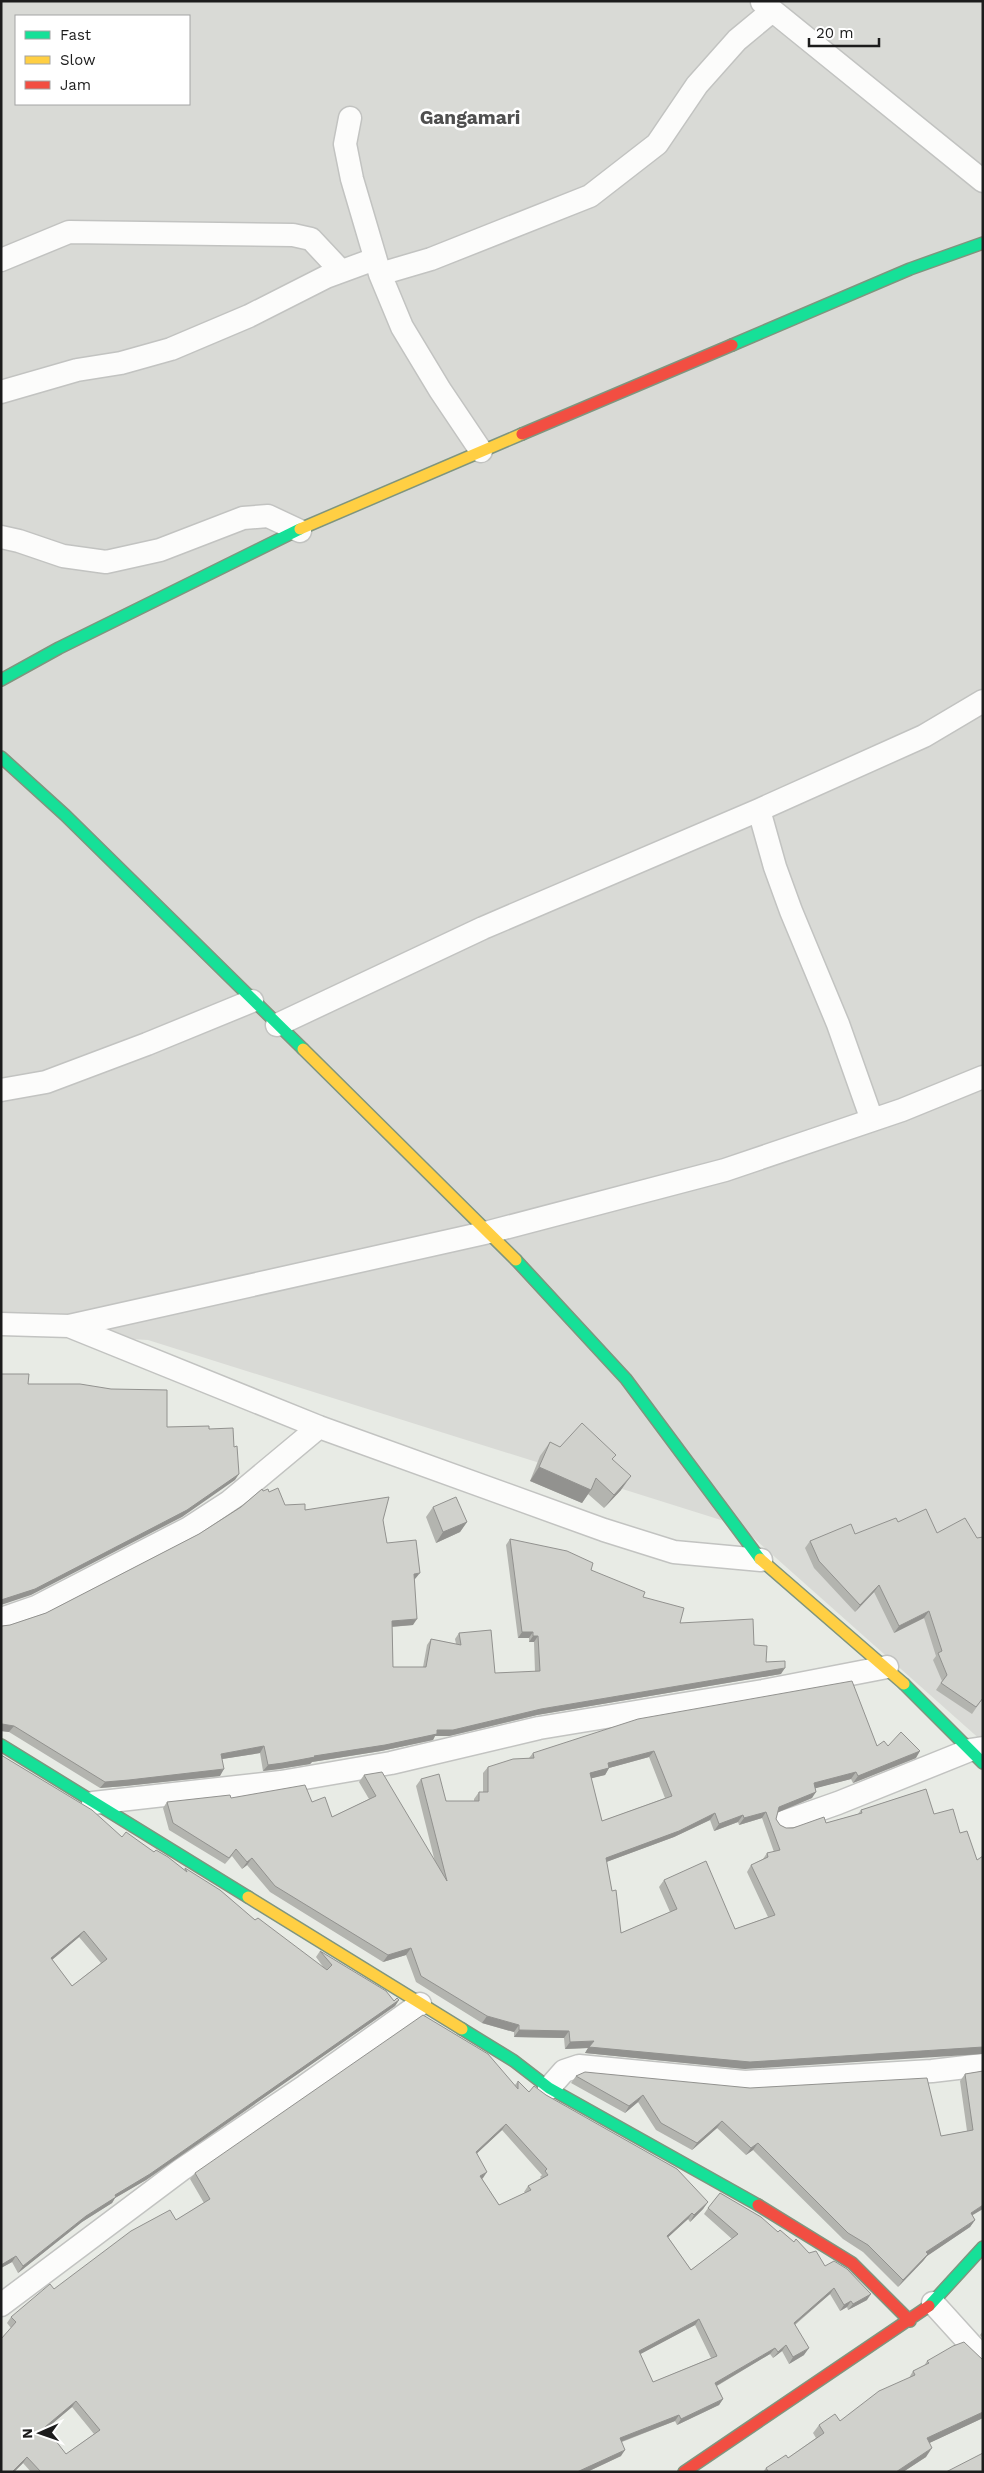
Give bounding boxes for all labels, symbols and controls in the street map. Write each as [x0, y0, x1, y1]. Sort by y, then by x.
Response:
legend [15, 15, 190, 105]
scale bar [809, 15, 879, 47]
text: 20 m [816, 24, 854, 42]
text: Fast [60, 26, 92, 44]
text: Slow [60, 51, 96, 69]
text: Jam [60, 76, 91, 94]
district label: Gangamari [420, 106, 520, 129]
north arrow [15, 2408, 65, 2458]
text: N [19, 2428, 35, 2439]

